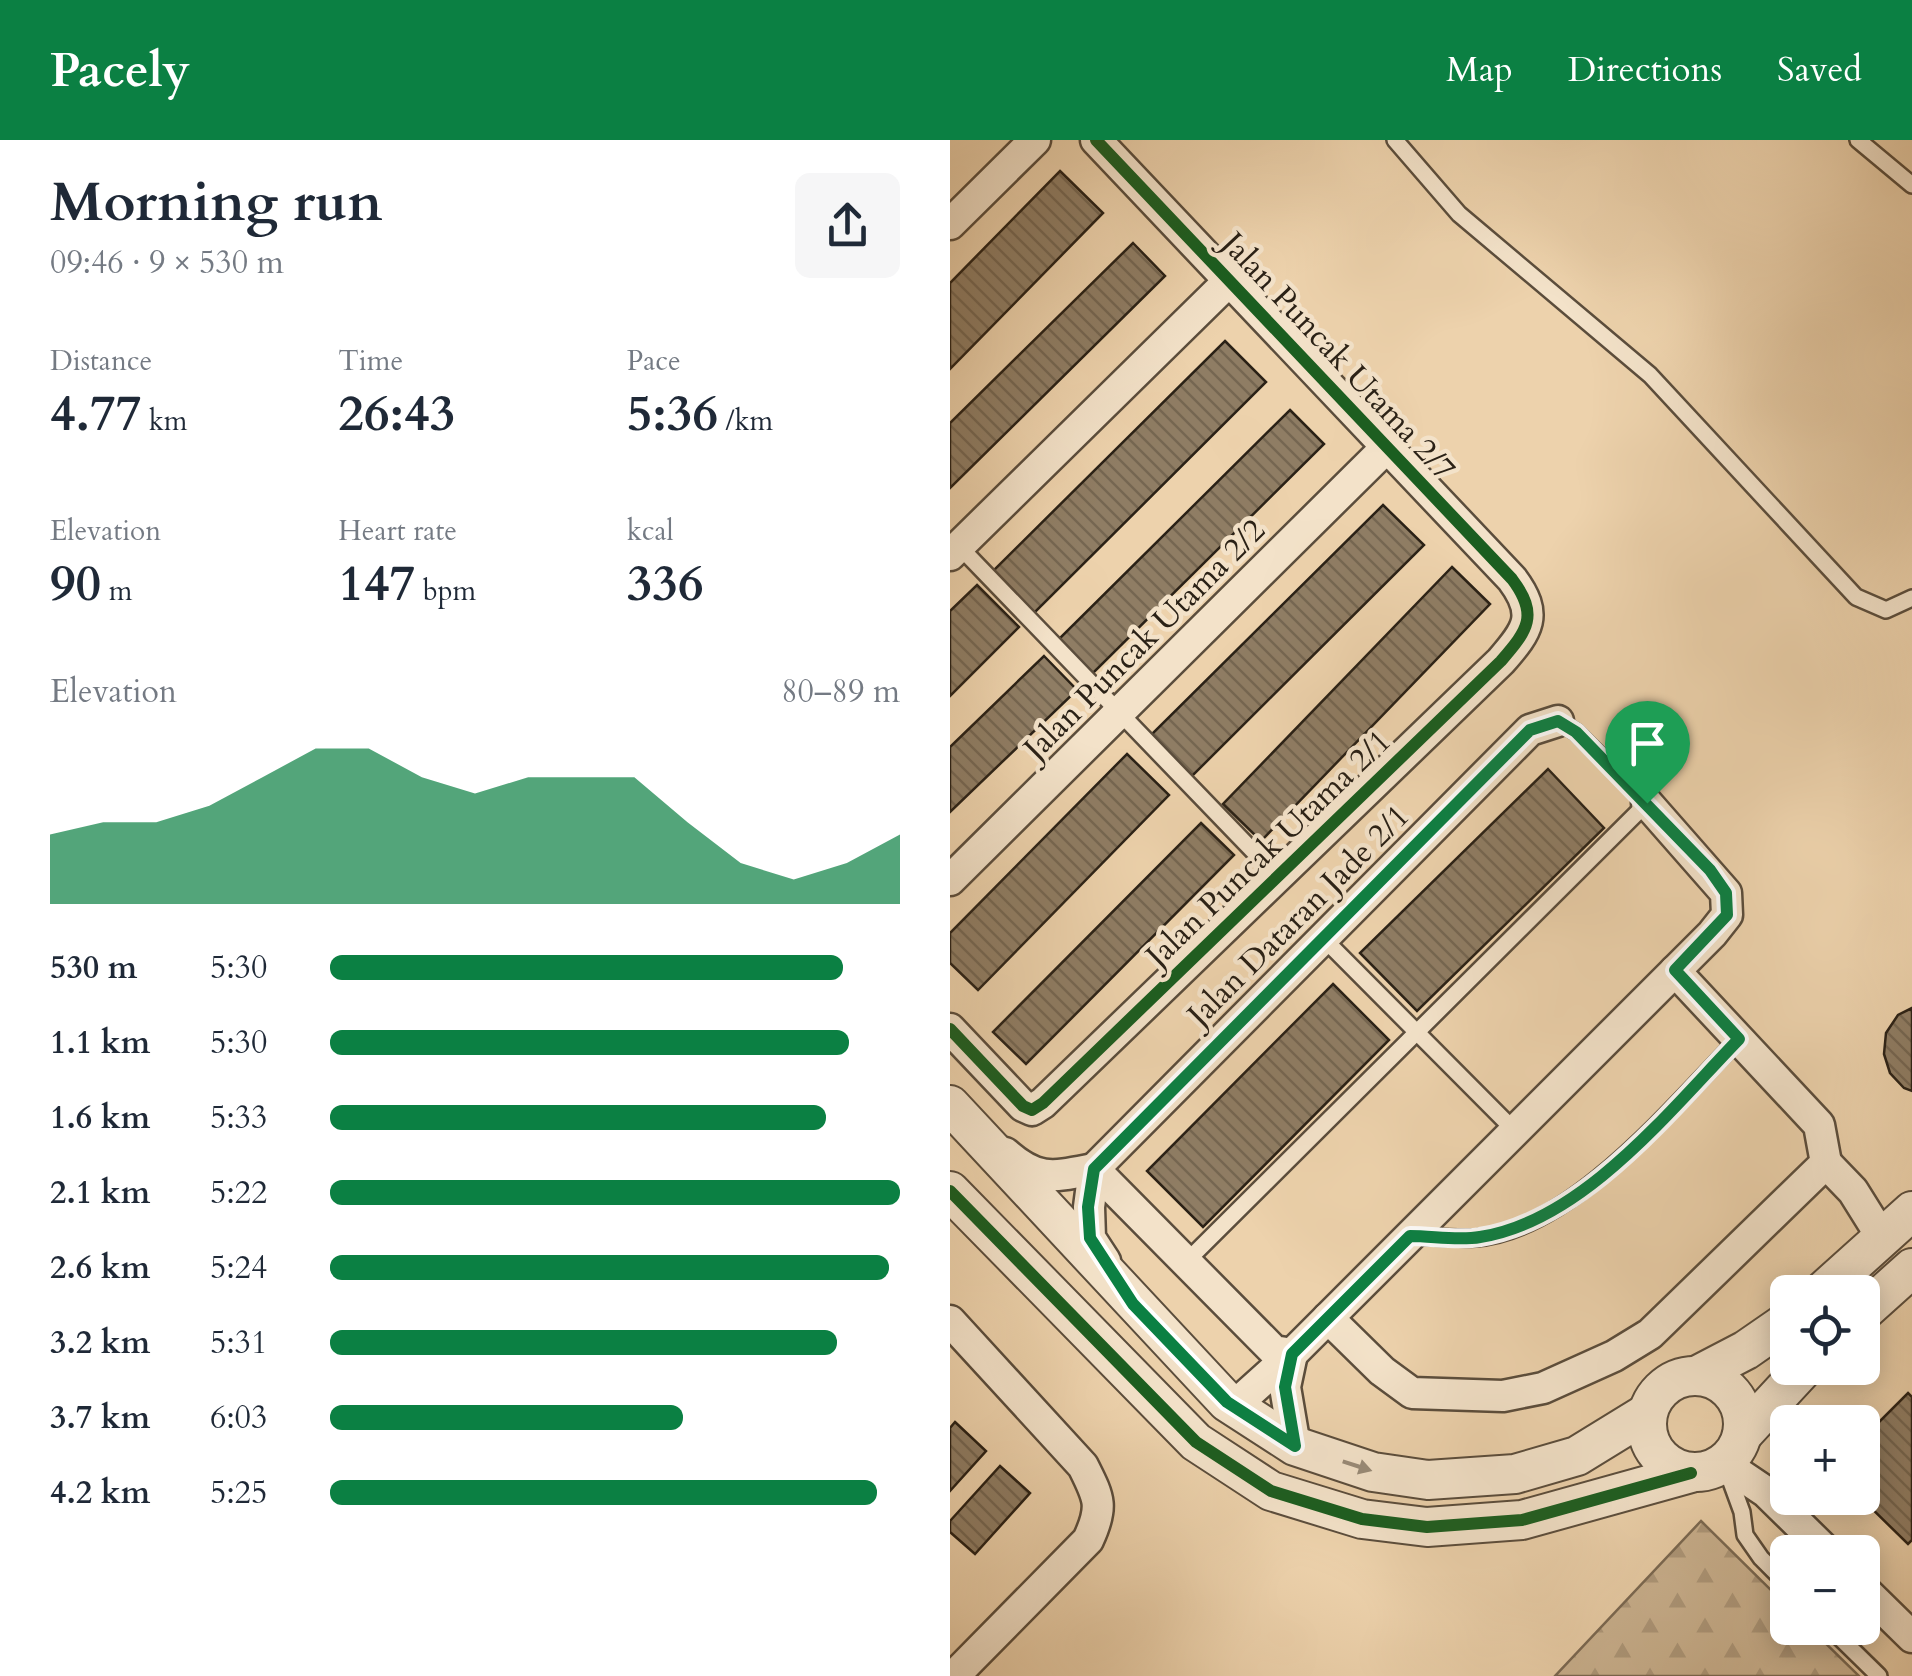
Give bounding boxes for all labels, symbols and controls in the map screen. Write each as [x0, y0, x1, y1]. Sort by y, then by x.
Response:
text: Pacely [50, 38, 190, 103]
text: Map [1446, 46, 1513, 94]
text: Directions [1568, 46, 1722, 94]
text: Saved [1777, 46, 1862, 94]
text: Morning run [50, 166, 383, 240]
button: share [795, 173, 900, 278]
street label: Jalan Puncak Utama 2/7 [1209, 220, 1465, 491]
text: 09:46 · 9 × 530 m [50, 241, 284, 285]
text: Distance [50, 342, 152, 380]
text: Time [338, 342, 403, 380]
text: Pace [627, 342, 681, 380]
text: 4.77 [50, 380, 141, 448]
text: 26:43 [338, 380, 455, 448]
text: 5:36 [627, 380, 718, 448]
text: km [141, 402, 188, 440]
text: /km [718, 402, 773, 440]
street label: Jalan Puncak Utama 2/2 [1011, 509, 1275, 773]
text: Elevation [50, 512, 161, 550]
text: Heart rate [338, 512, 457, 550]
text: kcal [627, 512, 674, 550]
text: 90 [50, 550, 101, 618]
text: 147 [338, 550, 415, 618]
text: 336 [627, 550, 704, 618]
text: m [101, 572, 132, 610]
text: bpm [415, 572, 476, 610]
text: Elevation [50, 670, 177, 714]
text: 80–89 m [781, 670, 900, 714]
pin [1605, 701, 1690, 804]
icon: arrive [1620, 716, 1675, 771]
street label: Jalan Puncak Utama 2/1 [1134, 720, 1401, 980]
street label: Jalan Dataran Jade 2/1 [1175, 795, 1419, 1039]
text: 530 m [50, 946, 137, 990]
text: 5:30 [210, 946, 267, 990]
text: 1.1 km [50, 1021, 150, 1065]
text: 5:30 [210, 1021, 267, 1065]
text: 1.6 km [50, 1096, 150, 1140]
text: 5:33 [210, 1096, 267, 1140]
text: 2.1 km [50, 1171, 150, 1215]
text: 5:22 [210, 1171, 267, 1215]
text: 2.6 km [50, 1246, 150, 1290]
text: 5:24 [210, 1246, 267, 1290]
map controls [1770, 1275, 1880, 1645]
button: locate [1770, 1275, 1880, 1385]
text: 3.2 km [50, 1321, 150, 1365]
text: 5:31 [210, 1321, 267, 1365]
text: 3.7 km [50, 1396, 150, 1440]
text: 6:03 [210, 1396, 267, 1440]
button: + [1770, 1405, 1880, 1515]
one-way arrow [1342, 1460, 1372, 1475]
text: 4.2 km [50, 1471, 150, 1515]
text: 5:25 [210, 1471, 267, 1515]
button: − [1770, 1535, 1880, 1645]

